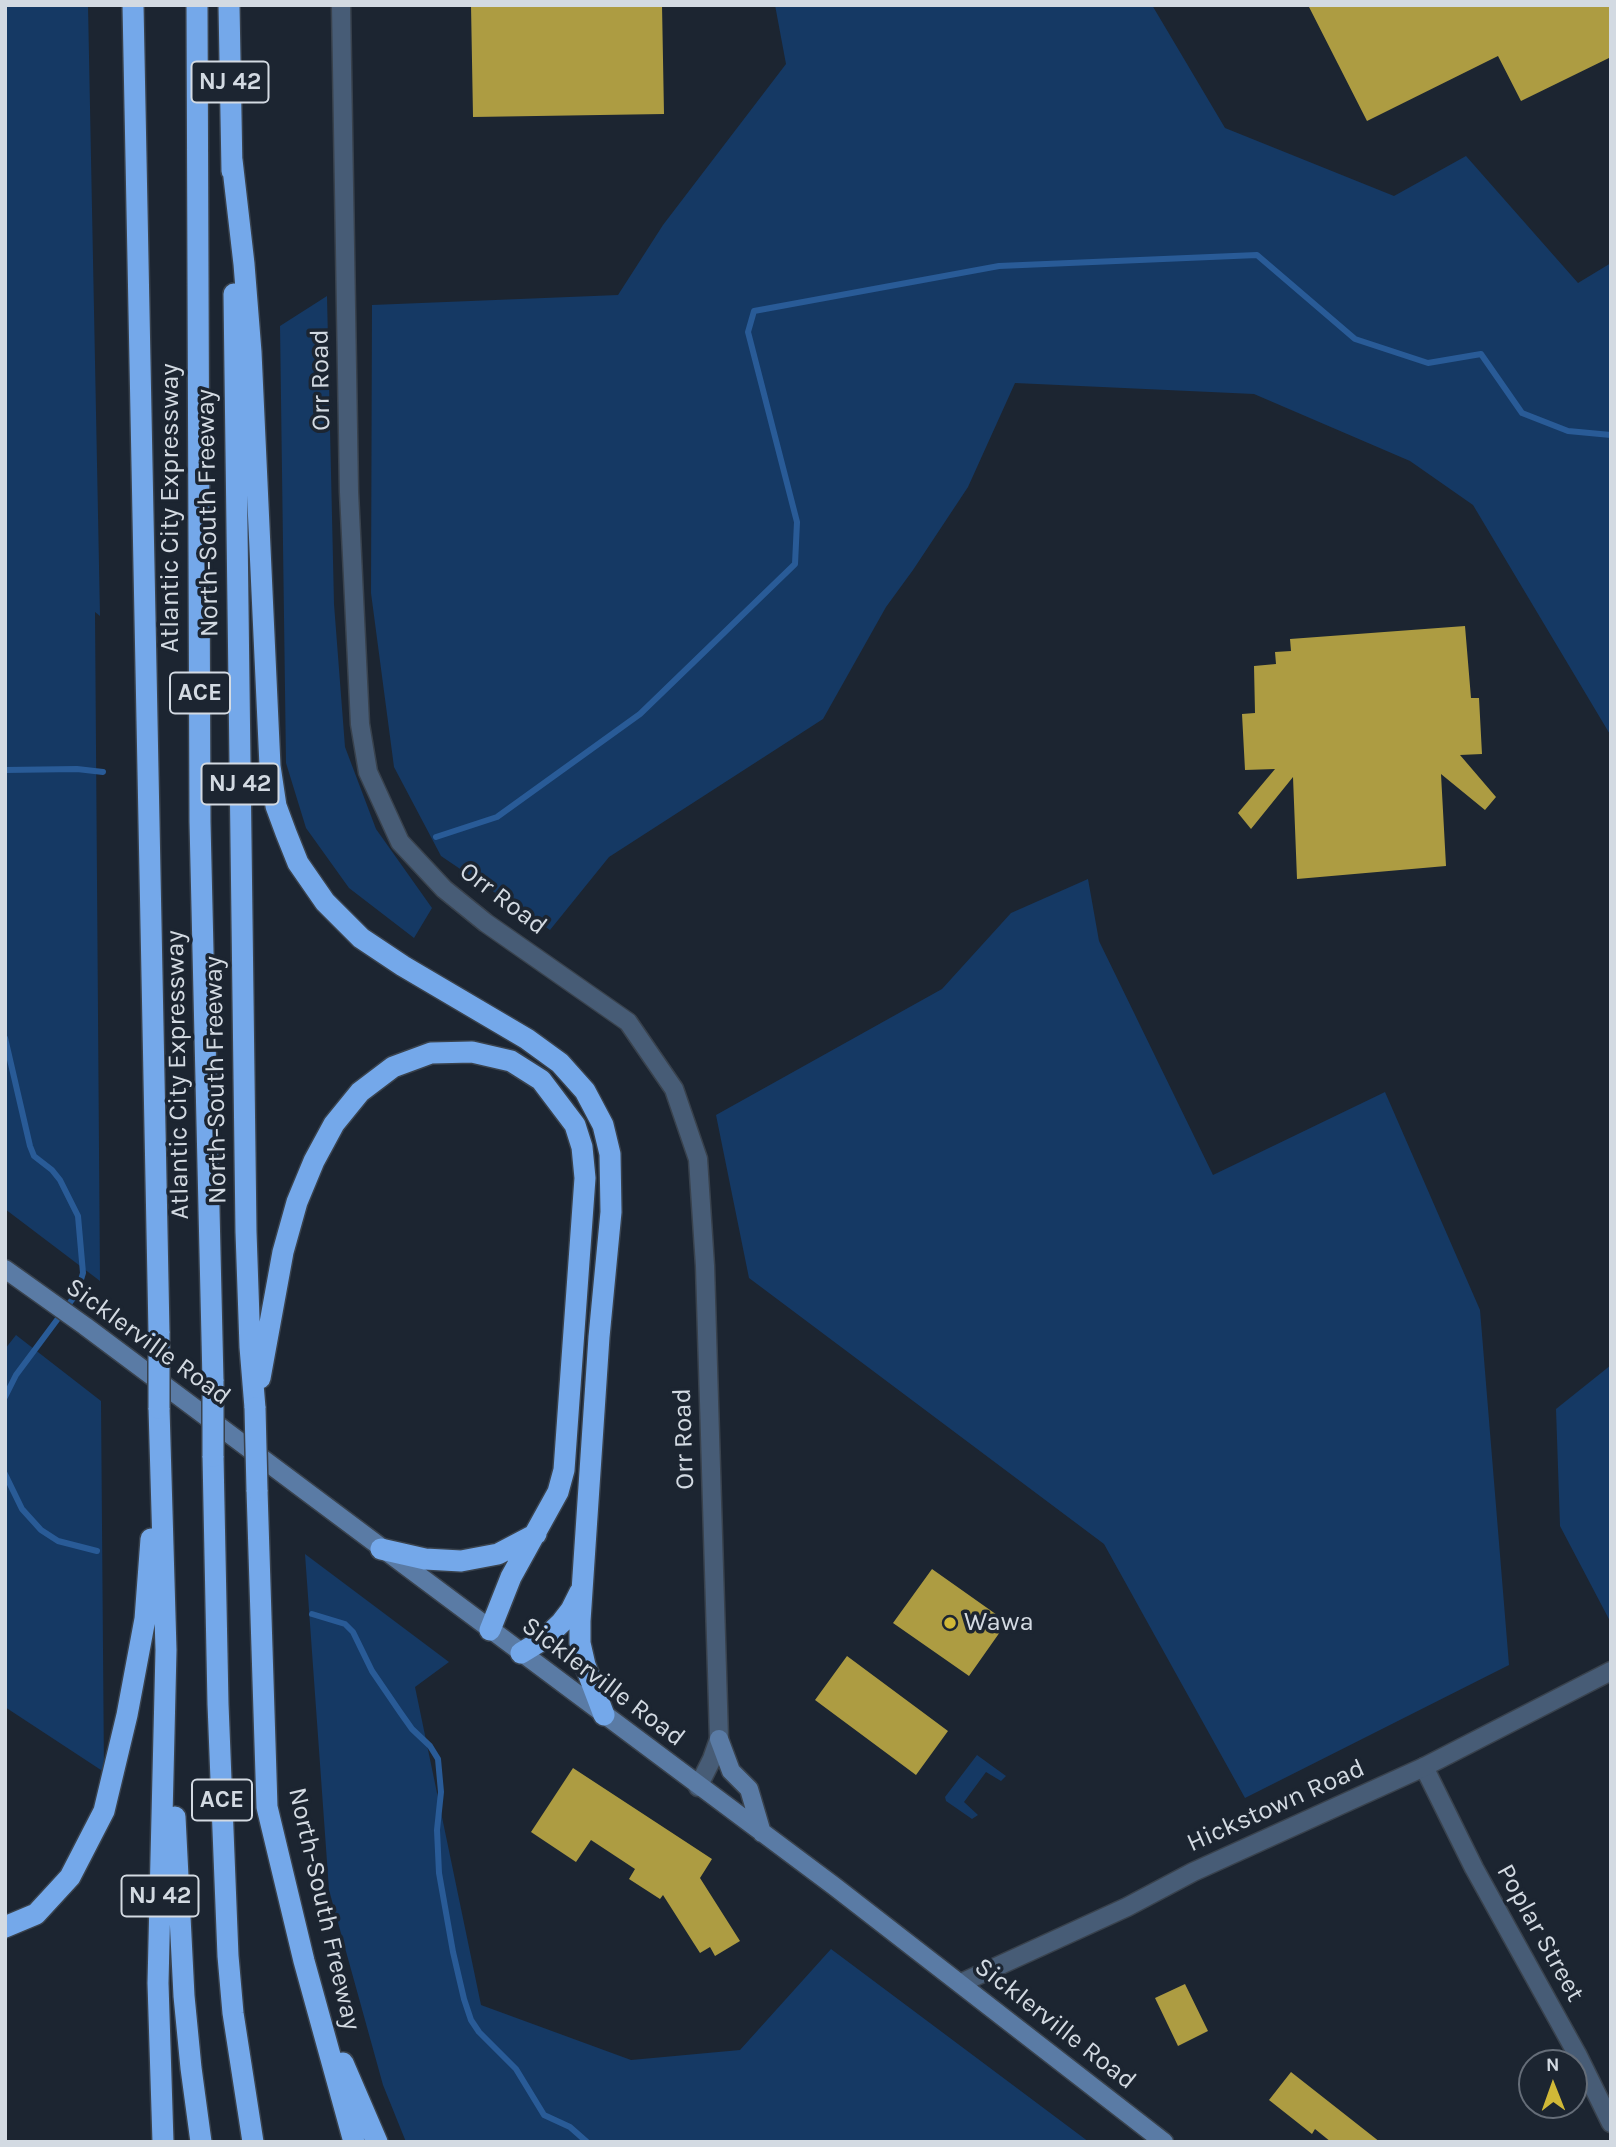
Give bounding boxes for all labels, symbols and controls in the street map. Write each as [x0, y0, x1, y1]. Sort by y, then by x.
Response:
road number: NJ 42 [191, 61, 268, 102]
street label: Orr Road [305, 329, 337, 431]
street label: Atlantic City Expressway [155, 363, 187, 653]
street label: North-South Freeway [190, 389, 226, 637]
road number: ACE [170, 672, 230, 714]
road number: NJ 42 [202, 764, 278, 804]
street label: Orr Road [453, 856, 553, 942]
street label: Atlantic City Expressway [160, 930, 196, 1220]
street label: North-South Freeway [198, 956, 234, 1204]
street label: Sicklerville Road [59, 1272, 237, 1412]
street label: Orr Road [667, 1388, 701, 1490]
place label: Wawa [964, 1607, 1034, 1639]
street label: Sicklerville Road [515, 1610, 691, 1754]
marker: Wawa [942, 1615, 958, 1631]
street label: Hickstown Road [1182, 1753, 1370, 1859]
road number: ACE [192, 1780, 252, 1821]
street label: North-South Freeway [281, 1785, 367, 2033]
street label: Poplar Street [1489, 1859, 1591, 2007]
road number: NJ 42 [122, 1875, 198, 1916]
street label: Sicklerville Road [968, 1951, 1142, 2097]
north arrow [1518, 2049, 1588, 2119]
text: N [1546, 2054, 1560, 2076]

